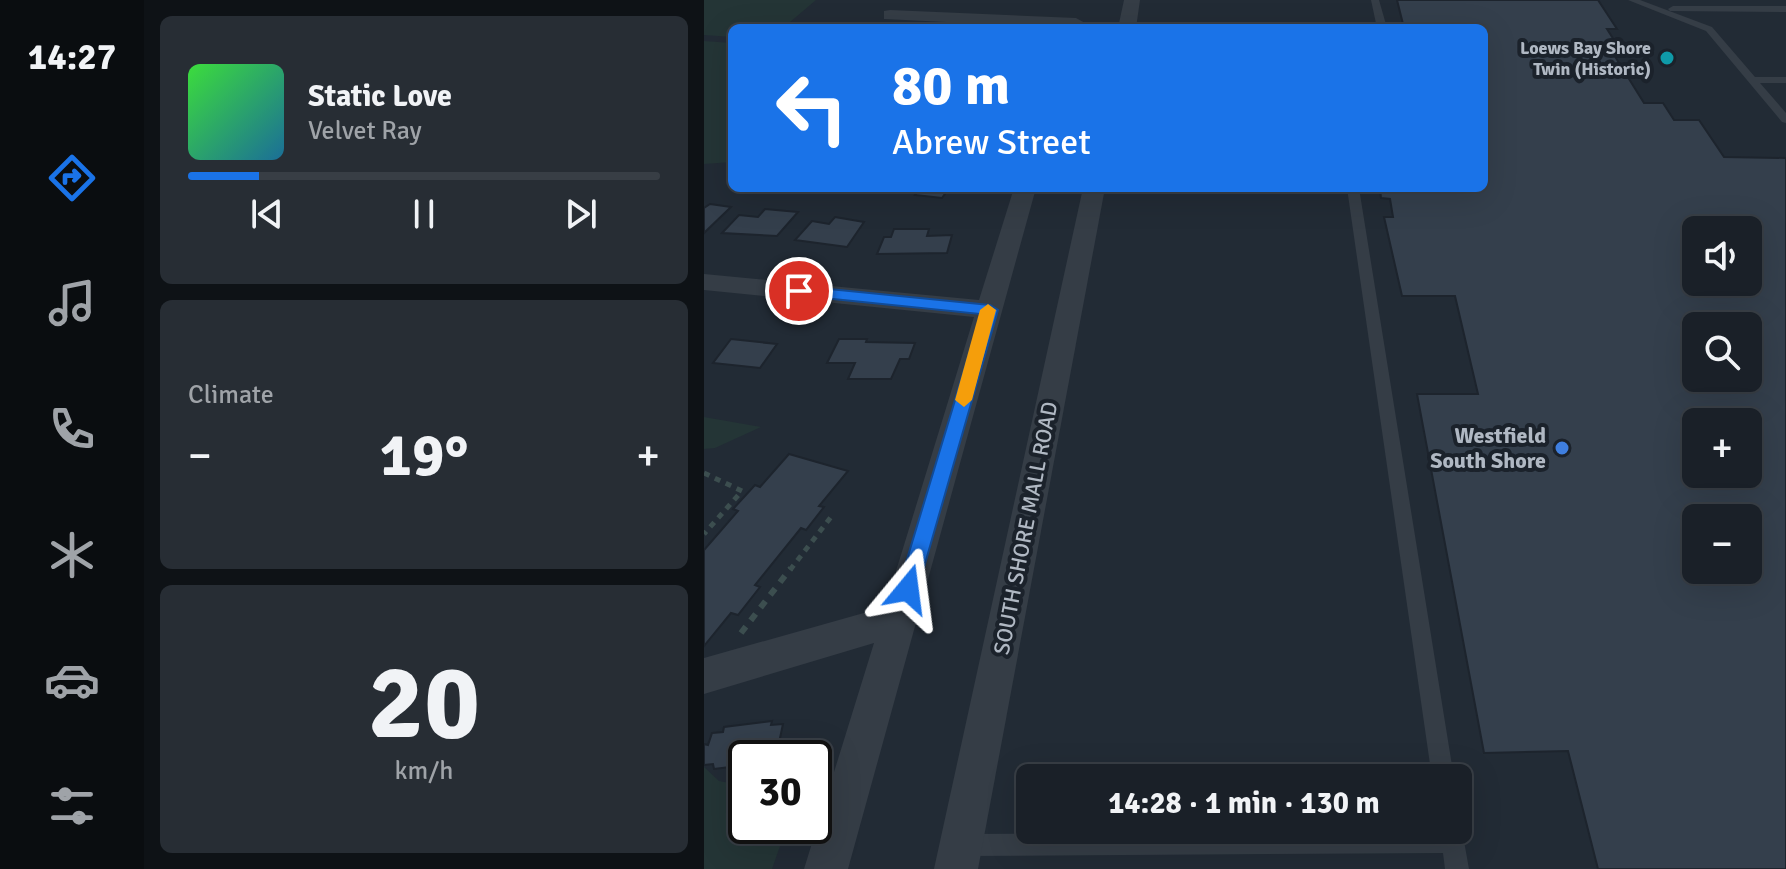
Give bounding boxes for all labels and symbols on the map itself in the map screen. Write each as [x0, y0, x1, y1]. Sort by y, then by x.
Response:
place label: Loews Bay Shore Twin (Historic) [1520, 37, 1651, 80]
marker: Loews Bay Shore Twin (Historic) [1658, 49, 1676, 67]
pin [765, 257, 833, 325]
street label: SOUTH SHORE MALL ROAD [988, 399, 1063, 657]
place label: Westfield South Shore [1430, 422, 1546, 474]
marker: Westfield South Shore [1553, 439, 1571, 457]
position arrow [866, 547, 950, 631]
speed limit sign: 30 [728, 740, 832, 844]

